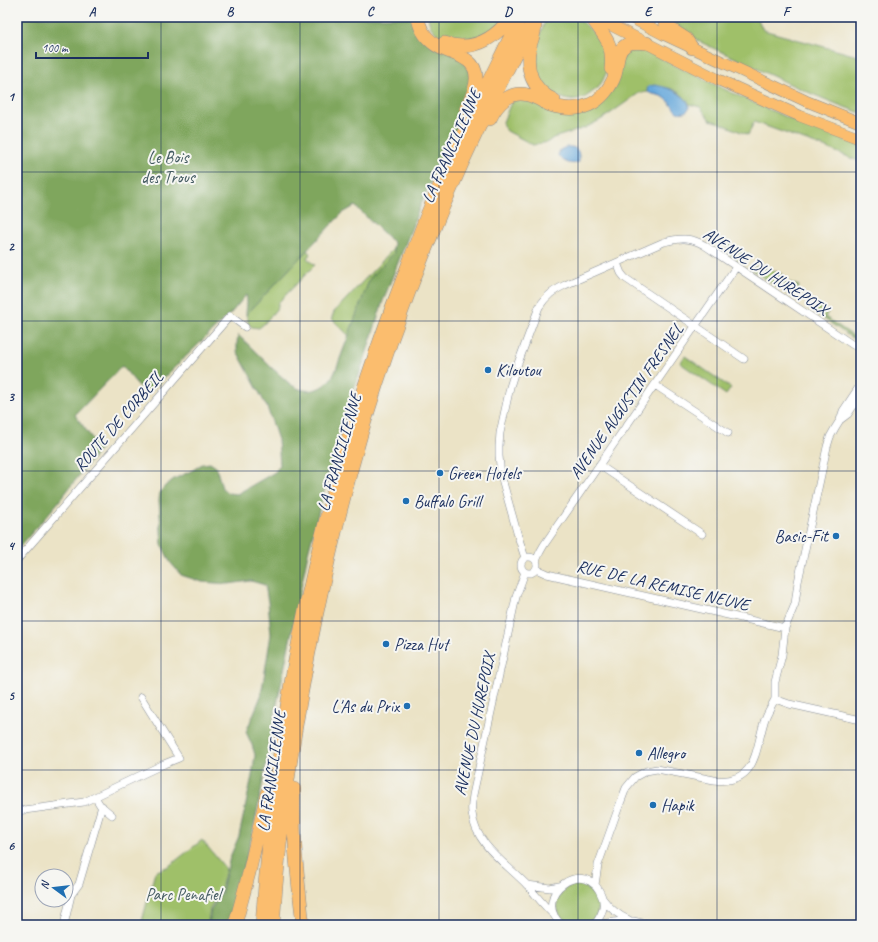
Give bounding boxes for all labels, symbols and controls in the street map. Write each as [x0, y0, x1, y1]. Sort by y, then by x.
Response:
text: A [89, 4, 97, 20]
text: B [227, 4, 235, 20]
text: C [367, 4, 375, 20]
text: D [504, 4, 513, 20]
text: E [645, 4, 654, 20]
text: F [783, 4, 792, 20]
scale bar [36, 34, 148, 60]
text: 100 m [42, 40, 69, 56]
street label: LA FRANCILIENNE [417, 84, 487, 206]
text: 1 [8, 89, 16, 105]
park label: Le Bois des Trous [141, 147, 197, 188]
street label: AVENUE DU HUREPOIX [699, 223, 835, 321]
text: 2 [8, 239, 15, 255]
street label: AVENUE AUGUSTIN FRESNEL [565, 319, 688, 483]
place label: Kiloutou [496, 360, 543, 381]
marker: Kiloutou [483, 365, 493, 375]
street label: ROUTE DE CORBEIL [69, 366, 168, 476]
street label: LA FRANCILIENNE [313, 388, 367, 514]
text: 3 [8, 389, 15, 405]
place label: Green Hotels [448, 463, 522, 484]
marker: Green Hotels [435, 468, 445, 478]
place label: Buffalo Grill [414, 491, 484, 512]
marker: Buffalo Grill [401, 496, 411, 506]
place label: Basic-Fit [775, 526, 830, 547]
marker: Basic-Fit [831, 531, 841, 541]
text: 4 [8, 538, 16, 554]
street label: RUE DE LA REMISE NEUVE [575, 555, 753, 616]
place label: Pizza Hut [394, 634, 451, 655]
marker: Pizza Hut [381, 639, 391, 649]
street label: AVENUE DU HUREPOIX [449, 648, 500, 797]
text: 5 [8, 688, 15, 704]
place label: L'As du Prix [331, 696, 400, 717]
marker: L'As du Prix [402, 701, 412, 711]
street label: LA FRANCILIENNE [253, 706, 291, 833]
place label: Allegro [647, 743, 687, 764]
marker: Allegro [634, 748, 644, 758]
place label: Hapik [661, 795, 696, 816]
marker: Hapik [648, 800, 658, 810]
text: 6 [8, 838, 15, 854]
north arrow [34, 868, 74, 908]
text: N [37, 878, 53, 891]
park label: Parc Penafiel [145, 884, 224, 905]

